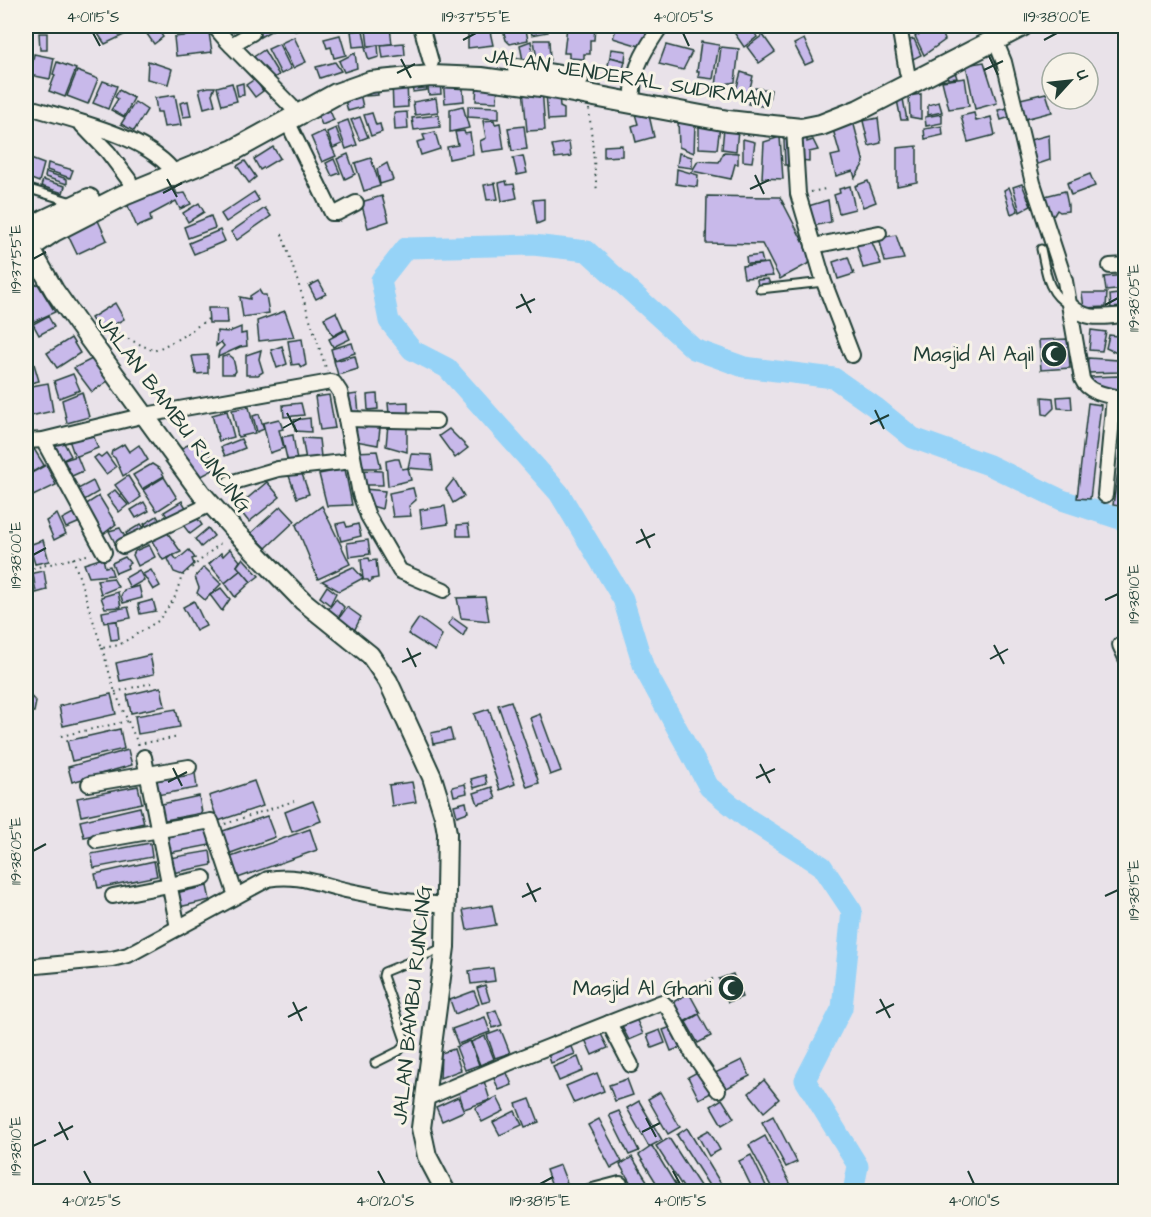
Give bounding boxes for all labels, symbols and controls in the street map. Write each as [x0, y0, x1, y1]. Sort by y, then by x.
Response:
text: 4°01'15"S [66, 7, 120, 28]
text: 119°37'55"E [442, 7, 510, 28]
text: 4°01'05"S [653, 7, 714, 28]
text: 119°38'00"E [1024, 7, 1091, 28]
street label: JALAN JENDERAL SUDIRMAN [483, 41, 773, 115]
north arrow [1040, 51, 1100, 111]
text: U [1071, 66, 1094, 84]
text: 119°37'55"E [6, 225, 27, 293]
text: 119°38'05"E [1124, 264, 1145, 332]
street label: JALAN BAMBU RUNCING [90, 309, 258, 519]
mosque icon: Masjid Al Aqil [1039, 339, 1069, 369]
place label: Masjid Al Aqil [913, 340, 1034, 369]
text: 119°38'00"E [6, 521, 27, 588]
text: 119°38'10"E [1124, 564, 1145, 624]
text: 119°38'05"E [6, 817, 27, 885]
text: 119°38'15"E [1124, 860, 1145, 920]
street label: JALAN BAMBU RUNCING [385, 883, 439, 1126]
mosque icon: Masjid Al Ghani [716, 973, 746, 1003]
place label: Masjid Al Ghani [573, 974, 712, 1003]
text: 119°38'10"E [6, 1116, 27, 1176]
text: 4°01'25"S [61, 1191, 121, 1212]
text: 4°01'20"S [356, 1191, 415, 1212]
text: 119°38'15"E [510, 1191, 570, 1212]
text: 4°01'15"S [653, 1191, 707, 1212]
text: 4°01'10"S [948, 1191, 1000, 1212]

